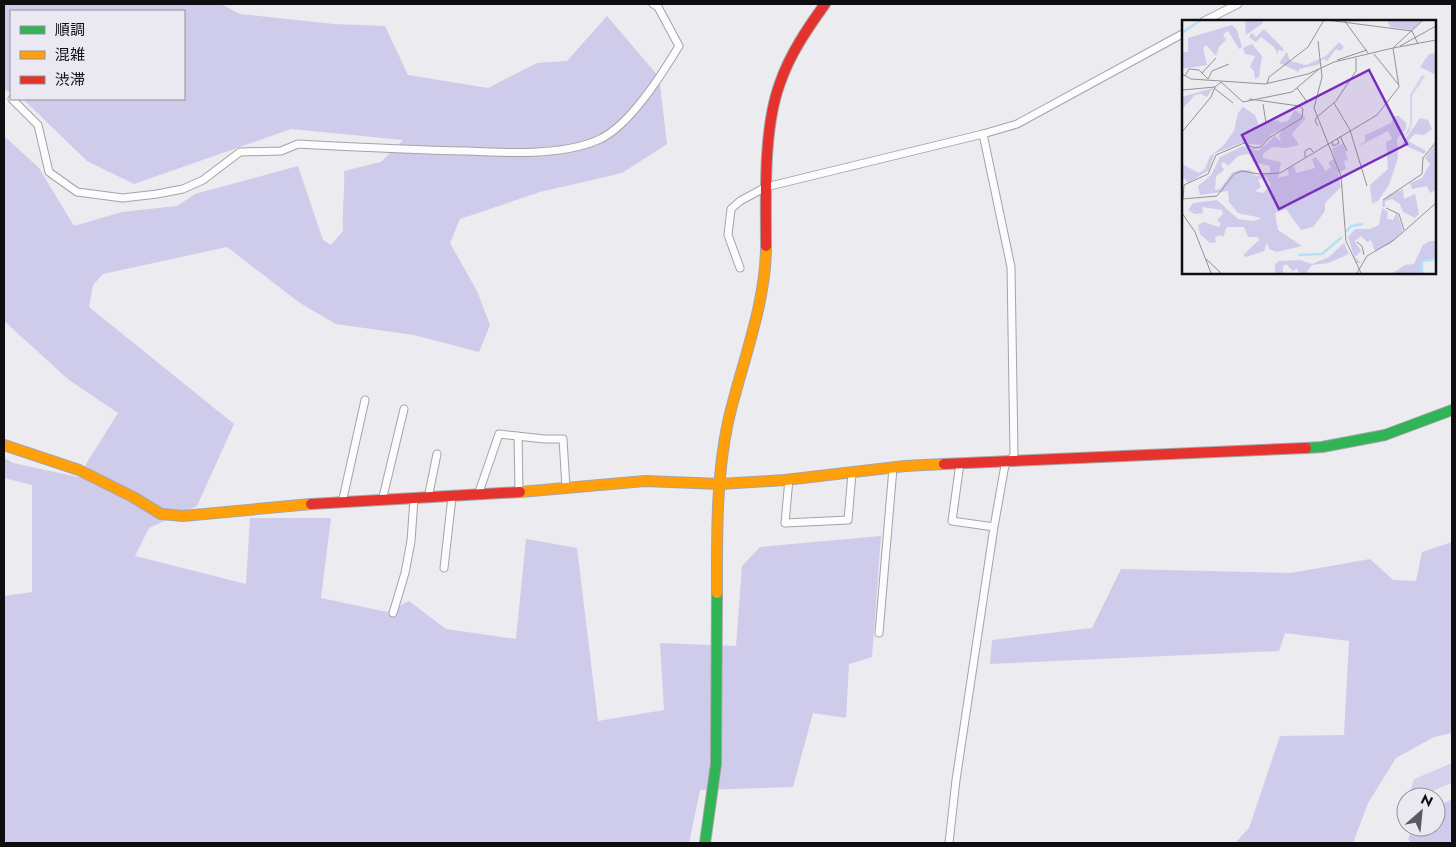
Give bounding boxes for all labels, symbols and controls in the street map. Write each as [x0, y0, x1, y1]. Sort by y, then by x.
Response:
legend [10, 10, 185, 100]
text: 順調 [55, 19, 85, 41]
inset map [1182, 20, 1436, 274]
text: 混雑 [55, 44, 85, 66]
text: 渋滞 [55, 69, 85, 91]
north arrow [1396, 787, 1446, 837]
text: N [1417, 789, 1436, 812]

